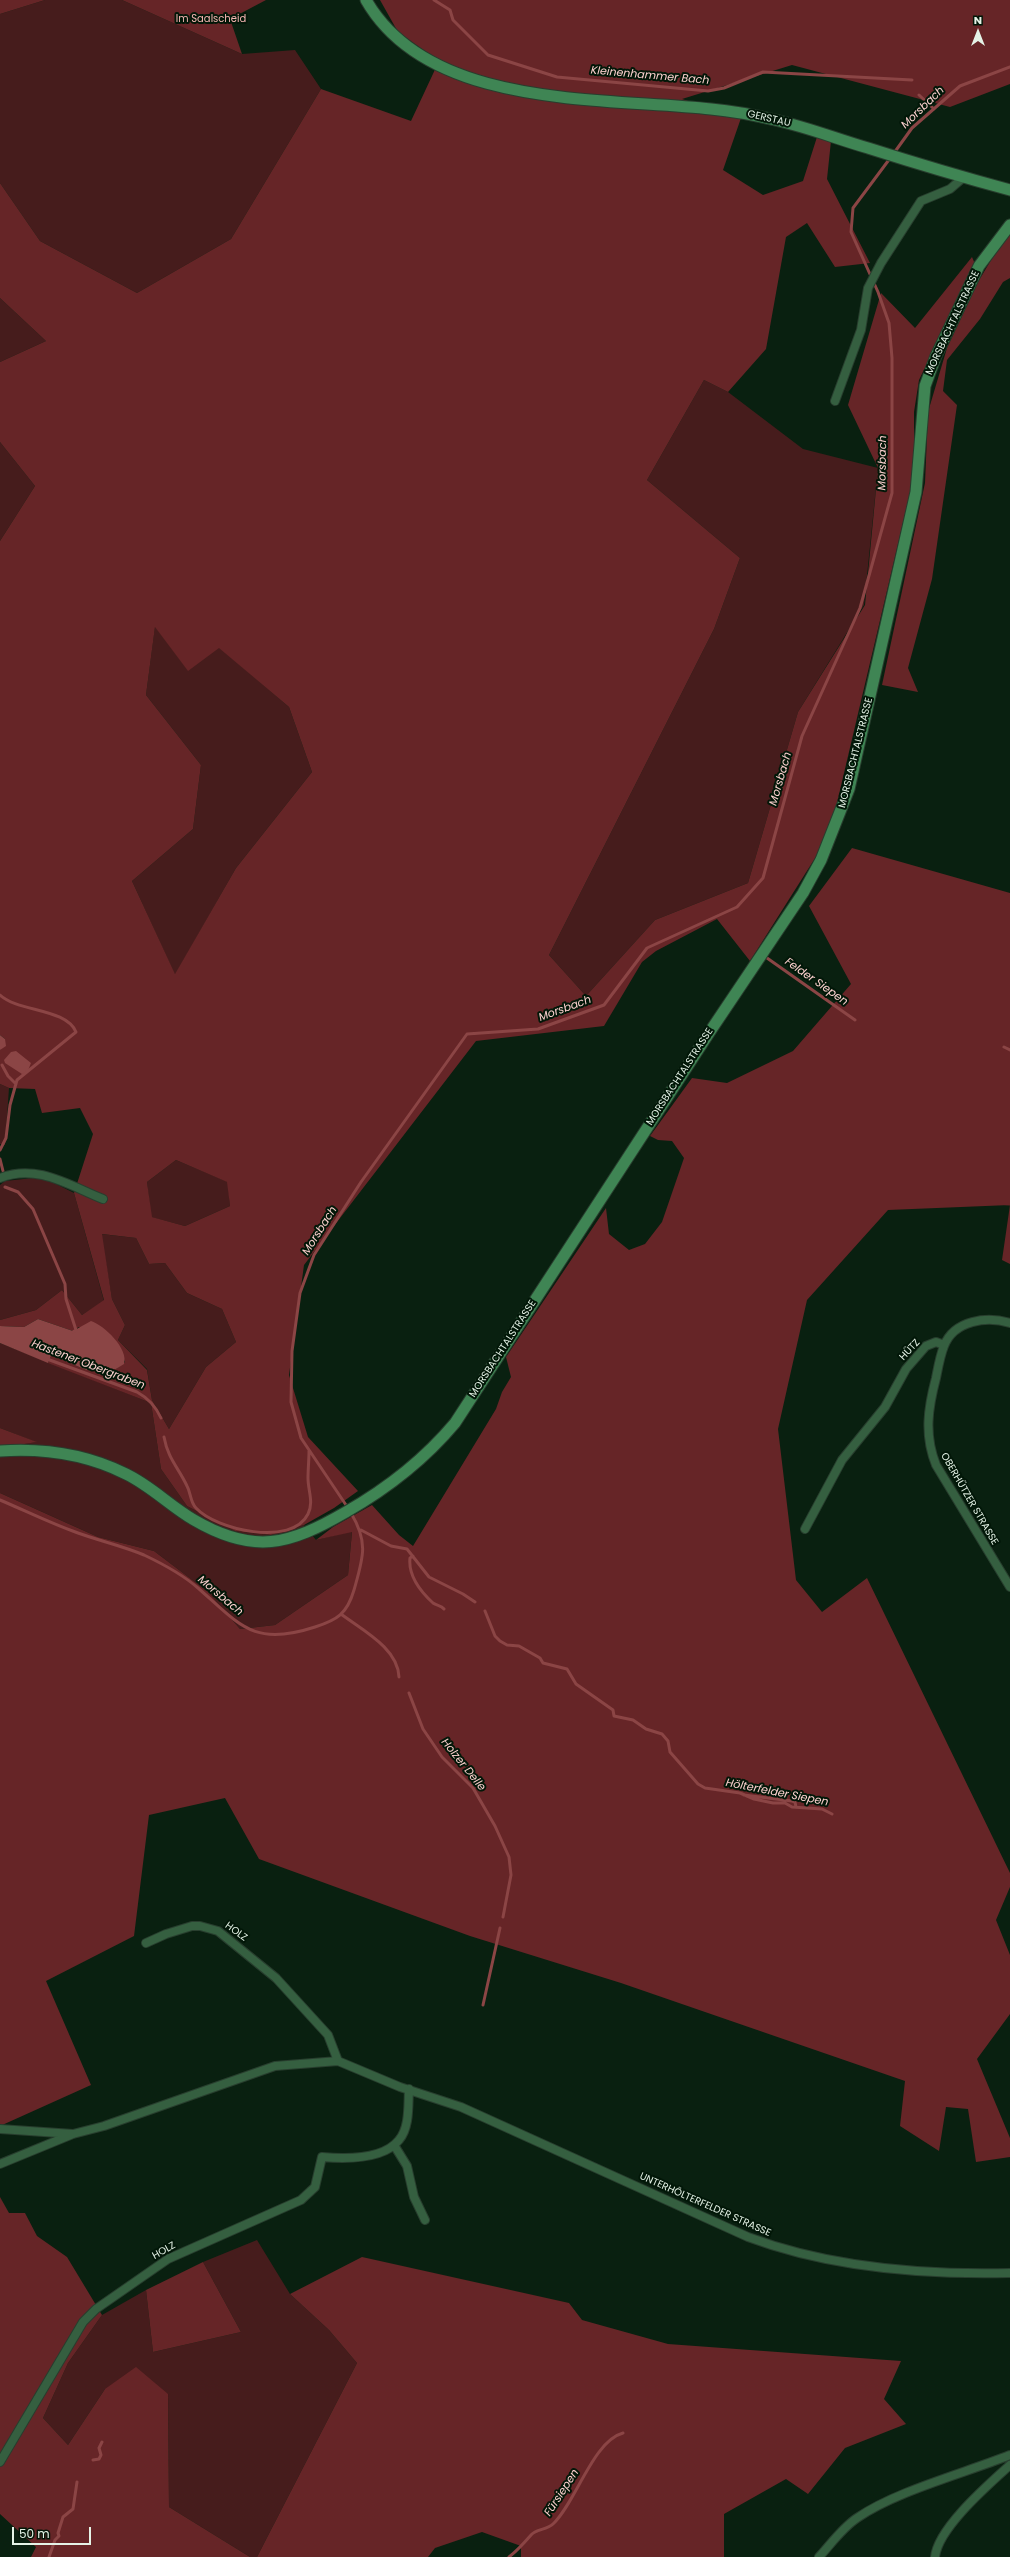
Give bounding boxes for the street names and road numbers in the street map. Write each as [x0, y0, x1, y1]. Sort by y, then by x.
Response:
street label: GERSTAU [746, 108, 792, 130]
street label: MORSBACHTALSTRASSE [924, 269, 982, 377]
street label: MORSBACHTALSTRASSE [836, 697, 876, 809]
street label: MORSBACHTALSTRASSE [644, 1026, 716, 1128]
street label: MORSBACHTALSTRASSE [467, 1298, 539, 1400]
street label: HÜTZ [897, 1337, 923, 1363]
street label: OBERHÜTZER STRASSE [938, 1451, 1000, 1547]
street label: HOLZ [223, 1920, 249, 1944]
street label: UNTERHÖLTERFELDER STRASSE [637, 2171, 773, 2239]
street label: HOLZ [150, 2240, 178, 2262]

